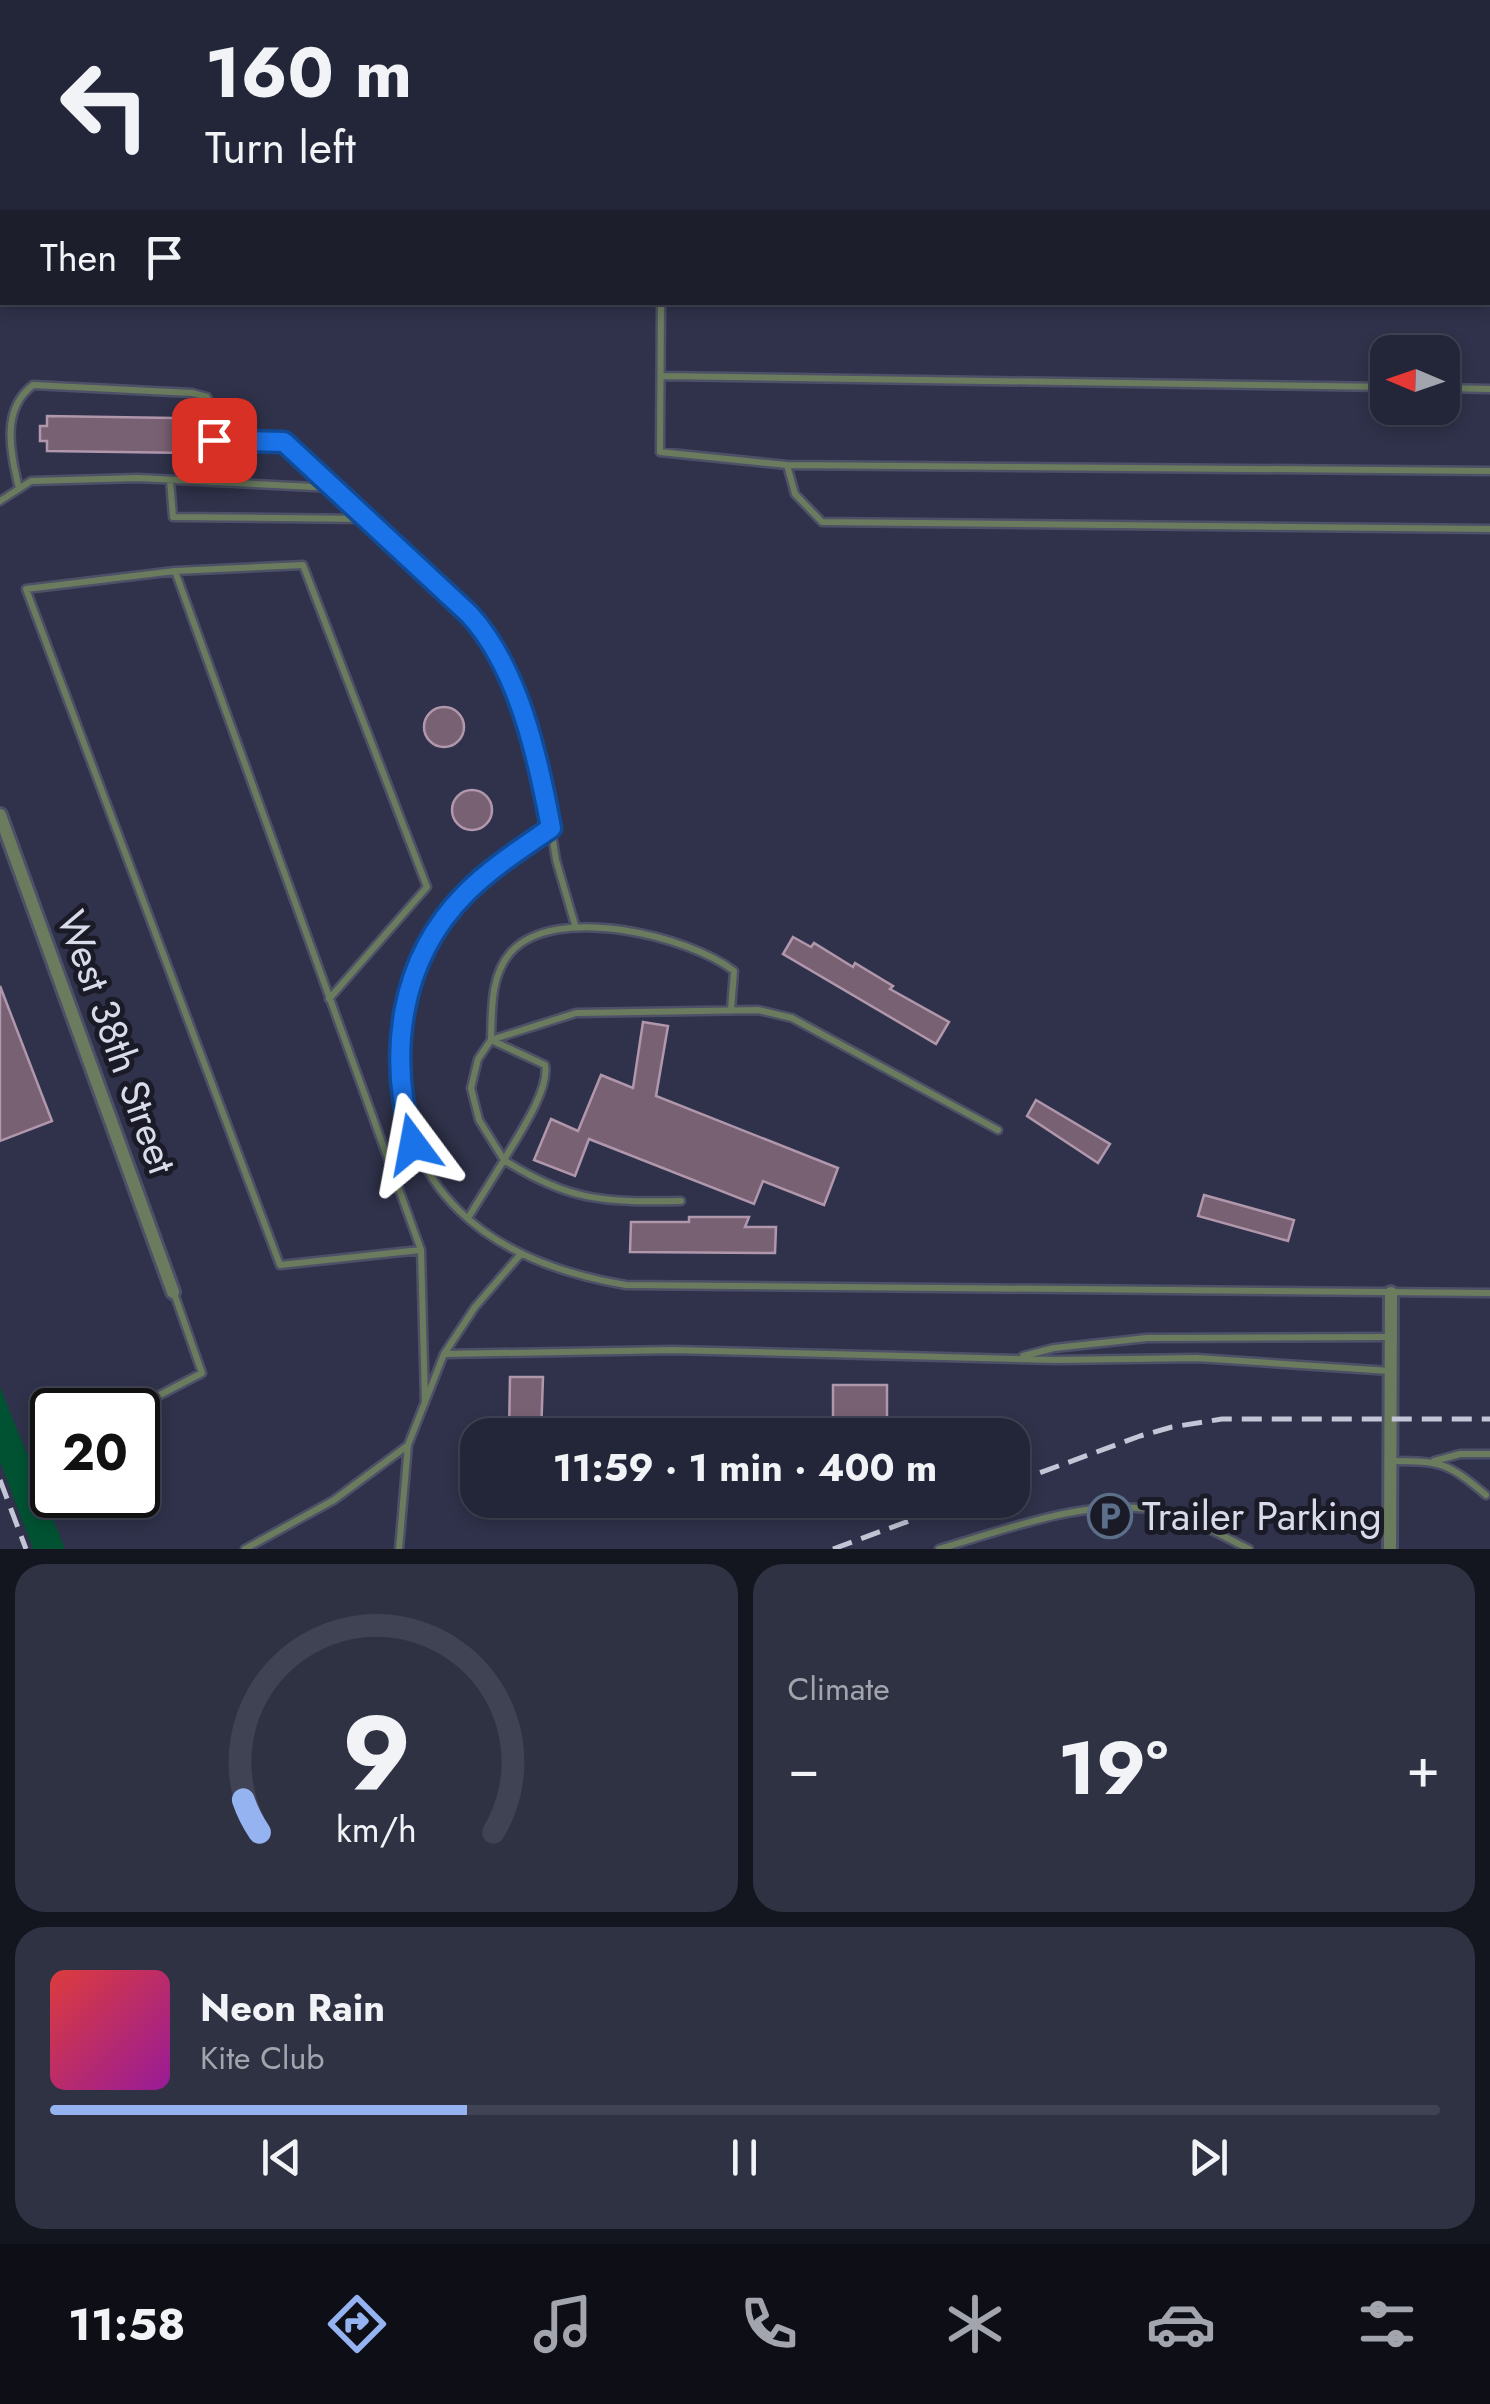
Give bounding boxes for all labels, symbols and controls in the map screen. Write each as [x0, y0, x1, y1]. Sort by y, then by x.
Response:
text: 160 m [205, 22, 412, 123]
icon: left [40, 40, 170, 170]
text: Turn left [205, 115, 356, 180]
text: Then [40, 230, 117, 285]
icon: arrive [137, 230, 192, 285]
north arrow [1370, 335, 1460, 425]
map controls [1370, 335, 1460, 425]
pin [172, 398, 257, 483]
icon: arrive [187, 413, 242, 468]
street label: West 38th Street [42, 902, 192, 1182]
position arrow [361, 1092, 465, 1196]
speed limit sign: 20 [30, 1388, 160, 1518]
text: 11:59 · 1 min · 400 m [553, 1440, 937, 1495]
place label: Trailer Parking [1142, 1487, 1382, 1545]
parking icon: Trailer Parking [1087, 1493, 1133, 1539]
text: Climate [788, 1666, 890, 1712]
text: 9 [341, 1679, 411, 1829]
text: 19° [1058, 1714, 1168, 1822]
text: − [788, 1728, 820, 1808]
text: + [1406, 1728, 1440, 1808]
text: km/h [336, 1804, 417, 1855]
text: Neon Rain [200, 1980, 385, 2035]
text: Kite Club [200, 2035, 324, 2081]
icon: previous [254, 2130, 309, 2185]
icon: pause [717, 2130, 772, 2185]
icon: next [1181, 2130, 1236, 2185]
icon: directions [322, 2289, 392, 2359]
icon: music [528, 2289, 598, 2359]
icon: phone [734, 2289, 804, 2359]
icon: climate [940, 2289, 1010, 2359]
icon: car [1146, 2289, 1216, 2359]
icon: filters [1352, 2289, 1422, 2359]
text: 11:58 [68, 2292, 186, 2357]

